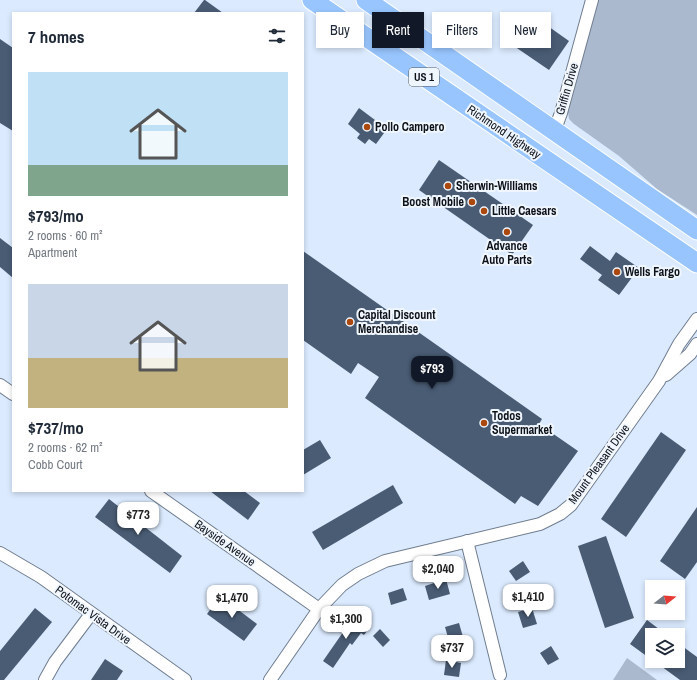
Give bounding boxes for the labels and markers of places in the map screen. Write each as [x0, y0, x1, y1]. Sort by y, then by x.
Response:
place label: Pollo Campero [375, 119, 444, 135]
marker: Pollo Campero [362, 122, 372, 132]
place label: Sherwin-Williams [456, 178, 538, 194]
marker: Sherwin-Williams [443, 181, 453, 191]
place label: Boost Mobile [402, 194, 465, 210]
marker: Boost Mobile [467, 197, 477, 207]
place label: Little Caesars [492, 203, 557, 219]
marker: Little Caesars [479, 206, 489, 216]
marker: Advance Auto Parts [502, 227, 512, 237]
place label: Advance Auto Parts [482, 238, 532, 268]
place label: Wells Fargo [625, 264, 680, 280]
marker: Wells Fargo [612, 267, 622, 277]
place label: Capital Discount Merchandise [358, 307, 436, 337]
marker: Capital Discount Merchandise [345, 317, 355, 327]
pin: $793 [408, 356, 456, 390]
place label: Todos Supermarket [492, 408, 553, 438]
marker: Todos Supermarket [479, 418, 489, 428]
pin: $773 [114, 502, 162, 536]
pin: $2,040 [405, 556, 471, 590]
pin: $1,410 [495, 584, 561, 618]
pin: $1,470 [199, 585, 265, 619]
pin: $1,300 [313, 606, 379, 640]
pin: $737 [428, 635, 476, 669]

